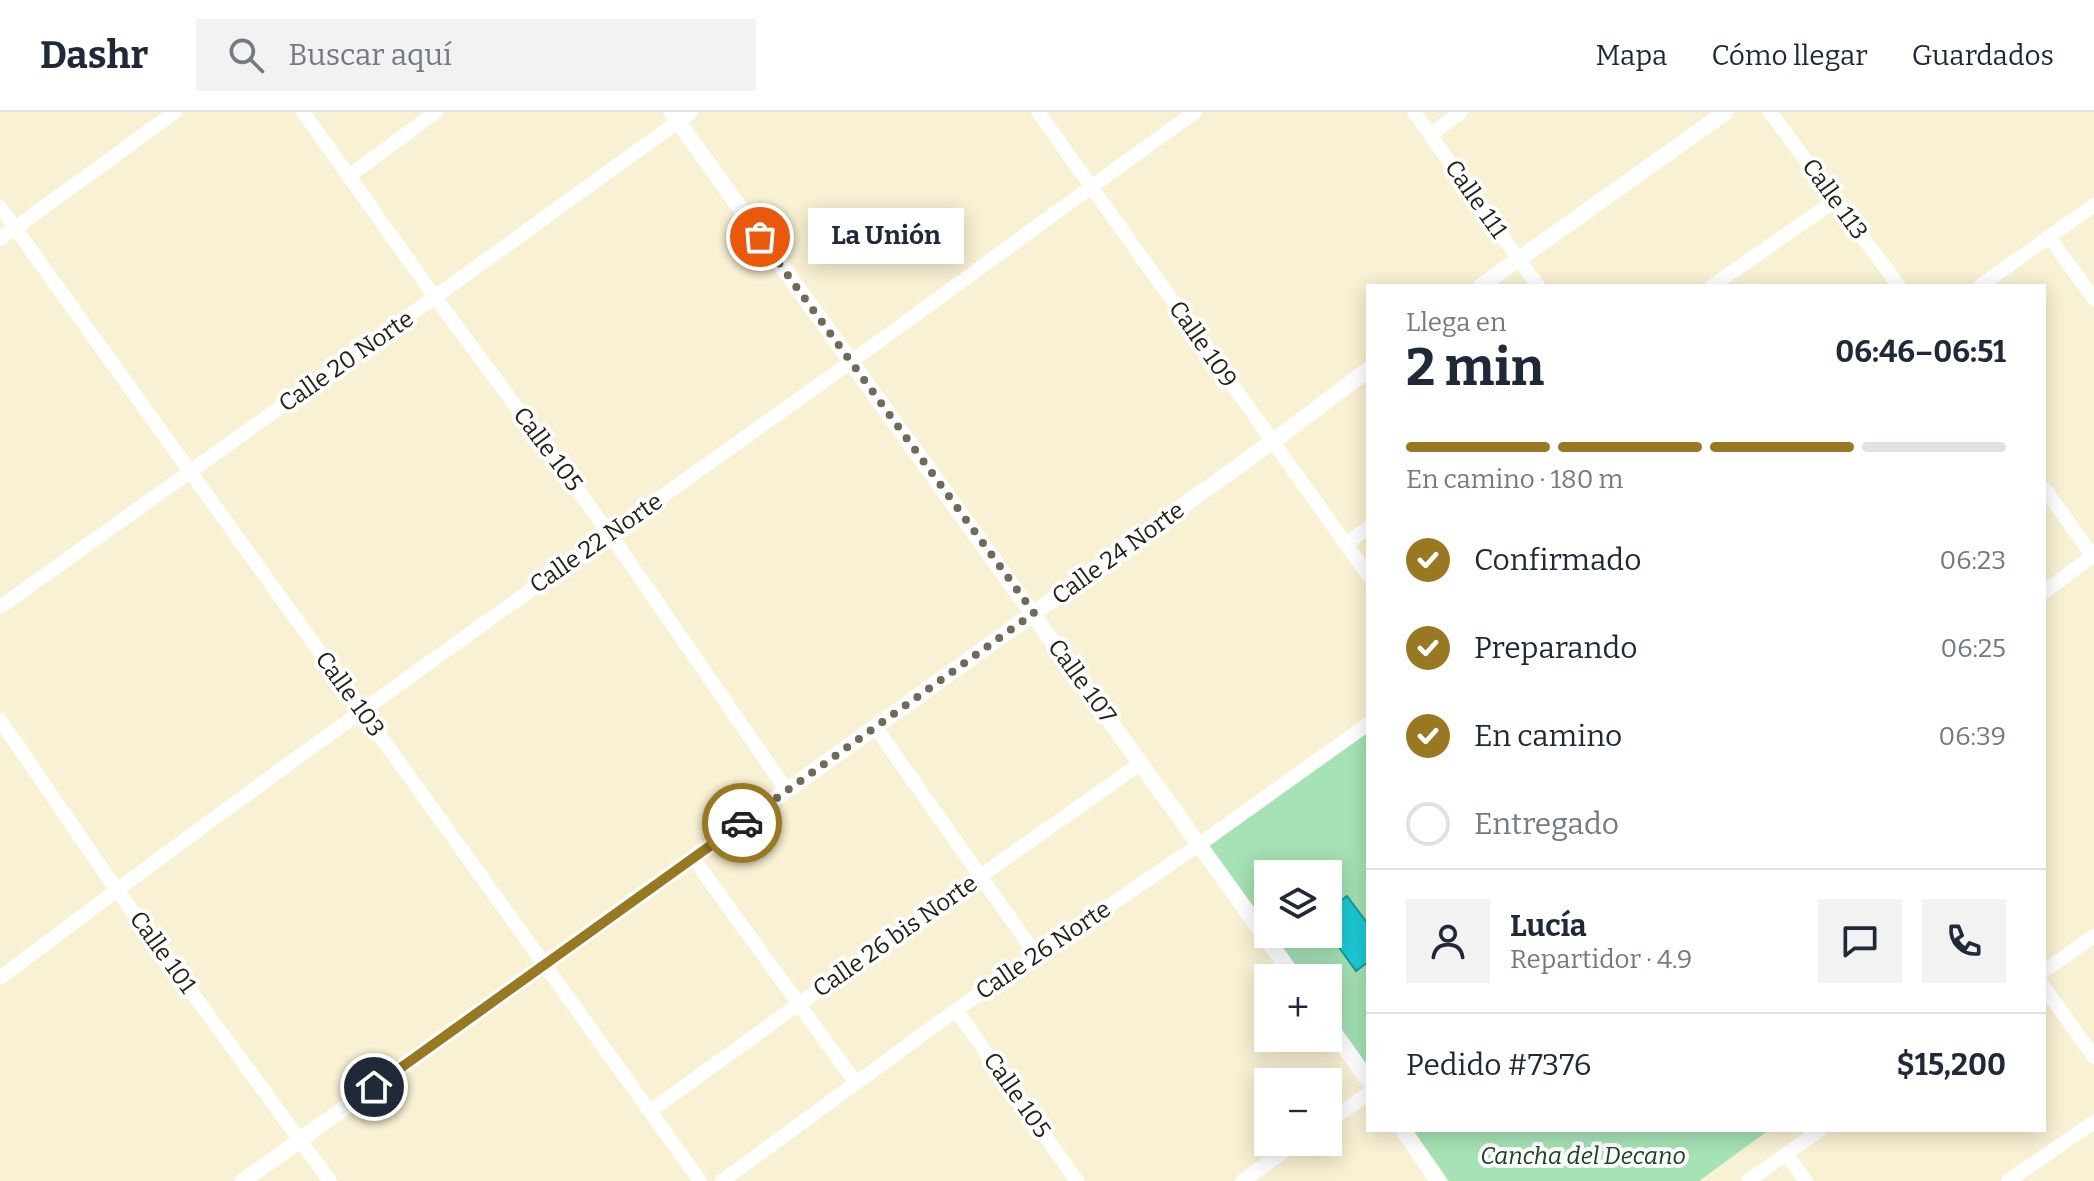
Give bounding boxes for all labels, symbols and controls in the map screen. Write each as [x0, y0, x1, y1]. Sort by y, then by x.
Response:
search box [196, 19, 756, 91]
text: Dashr [40, 32, 148, 78]
icon: search [224, 33, 268, 77]
text: Buscar aquí [288, 37, 452, 73]
text: Mapa [1596, 39, 1667, 72]
text: Cómo llegar [1711, 39, 1868, 72]
text: Guardados [1912, 39, 2054, 72]
street label: Calle 113 [1796, 153, 1874, 245]
street label: Calle 111 [1439, 154, 1513, 244]
pin [726, 203, 794, 271]
callout: La Unión [808, 209, 964, 265]
icon: bag [738, 215, 782, 259]
text: La Unión [831, 220, 941, 251]
street label: Calle 109 [1163, 295, 1243, 393]
street label: Calle 20 Norte [273, 304, 419, 418]
text: Llega en [1406, 307, 1506, 338]
text: 06:46–06:51 [1835, 334, 2006, 370]
text: 2 min [1406, 336, 1544, 399]
street label: Calle 105 [507, 402, 589, 496]
text: En camino · 180 m [1406, 464, 1623, 495]
street label: Calle 22 Norte [524, 487, 668, 599]
street label: Calle 24 Norte [1047, 496, 1189, 610]
icon: check [1406, 538, 1450, 582]
text: Confirmado [1474, 542, 1641, 578]
text: 06:23 [1940, 545, 2006, 576]
icon: check [1406, 626, 1450, 670]
text: Preparando [1474, 630, 1638, 666]
text: 06:25 [1941, 633, 2006, 664]
street label: Calle 107 [1042, 634, 1122, 728]
street label: Calle 103 [310, 646, 390, 742]
icon: check [1406, 714, 1450, 758]
text: En camino [1474, 718, 1622, 754]
text: 06:39 [1939, 721, 2006, 752]
courier [702, 783, 782, 863]
icon: car [720, 801, 764, 845]
text: Entregado [1474, 806, 1619, 842]
map controls [1254, 860, 1342, 1156]
button: layers [1254, 860, 1342, 948]
street label: Calle 26 bis Norte [808, 869, 982, 1003]
street label: Calle 26 Norte [970, 895, 1116, 1005]
button: person [1406, 899, 1490, 983]
button: chat [1818, 899, 1902, 983]
button: phone [1922, 899, 2006, 983]
street label: Calle 101 [124, 905, 202, 999]
text: Lucía [1510, 908, 1587, 944]
text: Repartidor · 4.9 [1510, 944, 1692, 975]
button: + [1254, 964, 1342, 1052]
street label: Calle 105 [977, 1047, 1057, 1143]
text: Pedido #7376 [1406, 1047, 1591, 1083]
text: $15,200 [1897, 1047, 2006, 1083]
pin [340, 1053, 408, 1121]
icon: home [352, 1065, 396, 1109]
button: − [1254, 1068, 1342, 1156]
park label: Cancha del Decano [1480, 1142, 1686, 1170]

